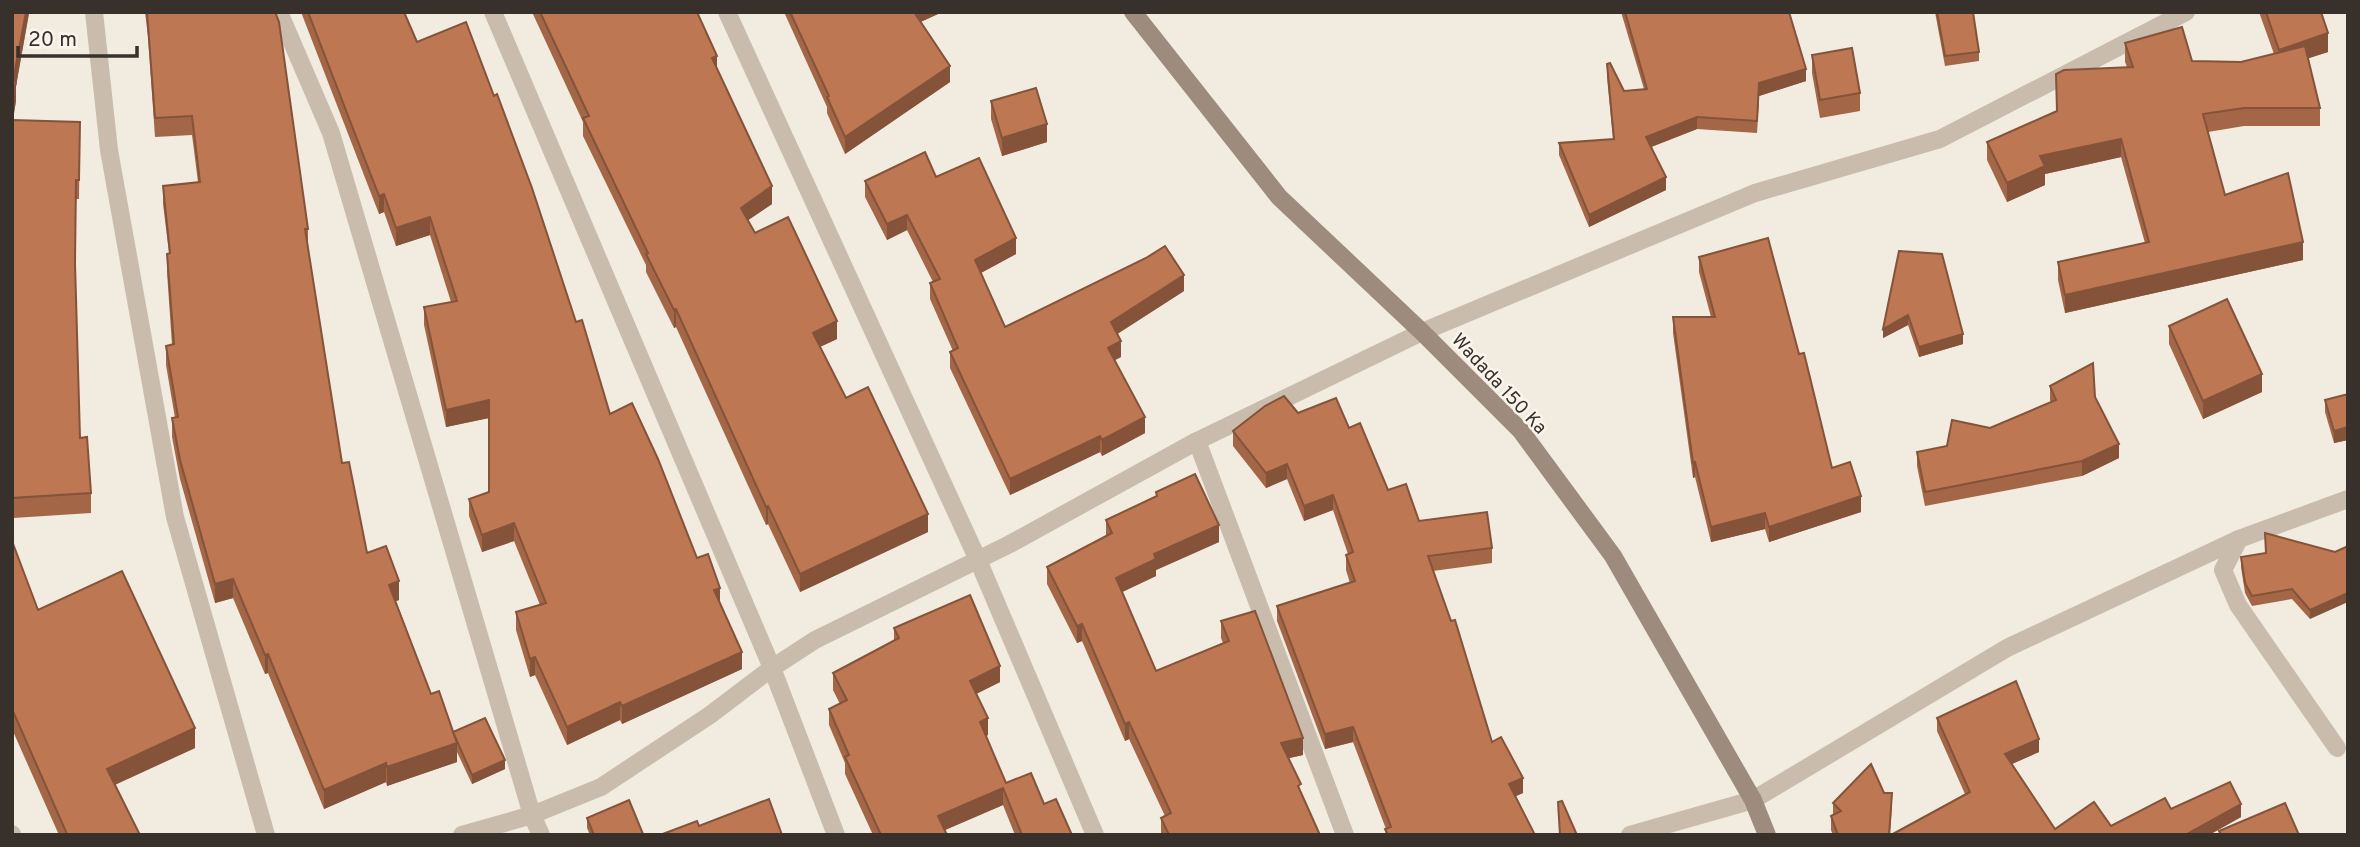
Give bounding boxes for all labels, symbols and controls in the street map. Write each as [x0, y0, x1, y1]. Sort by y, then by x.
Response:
scale bar [18, 14, 136, 58]
text: 20 m [28, 27, 77, 54]
street label: Wadada 150 Ka [1446, 329, 1552, 440]

